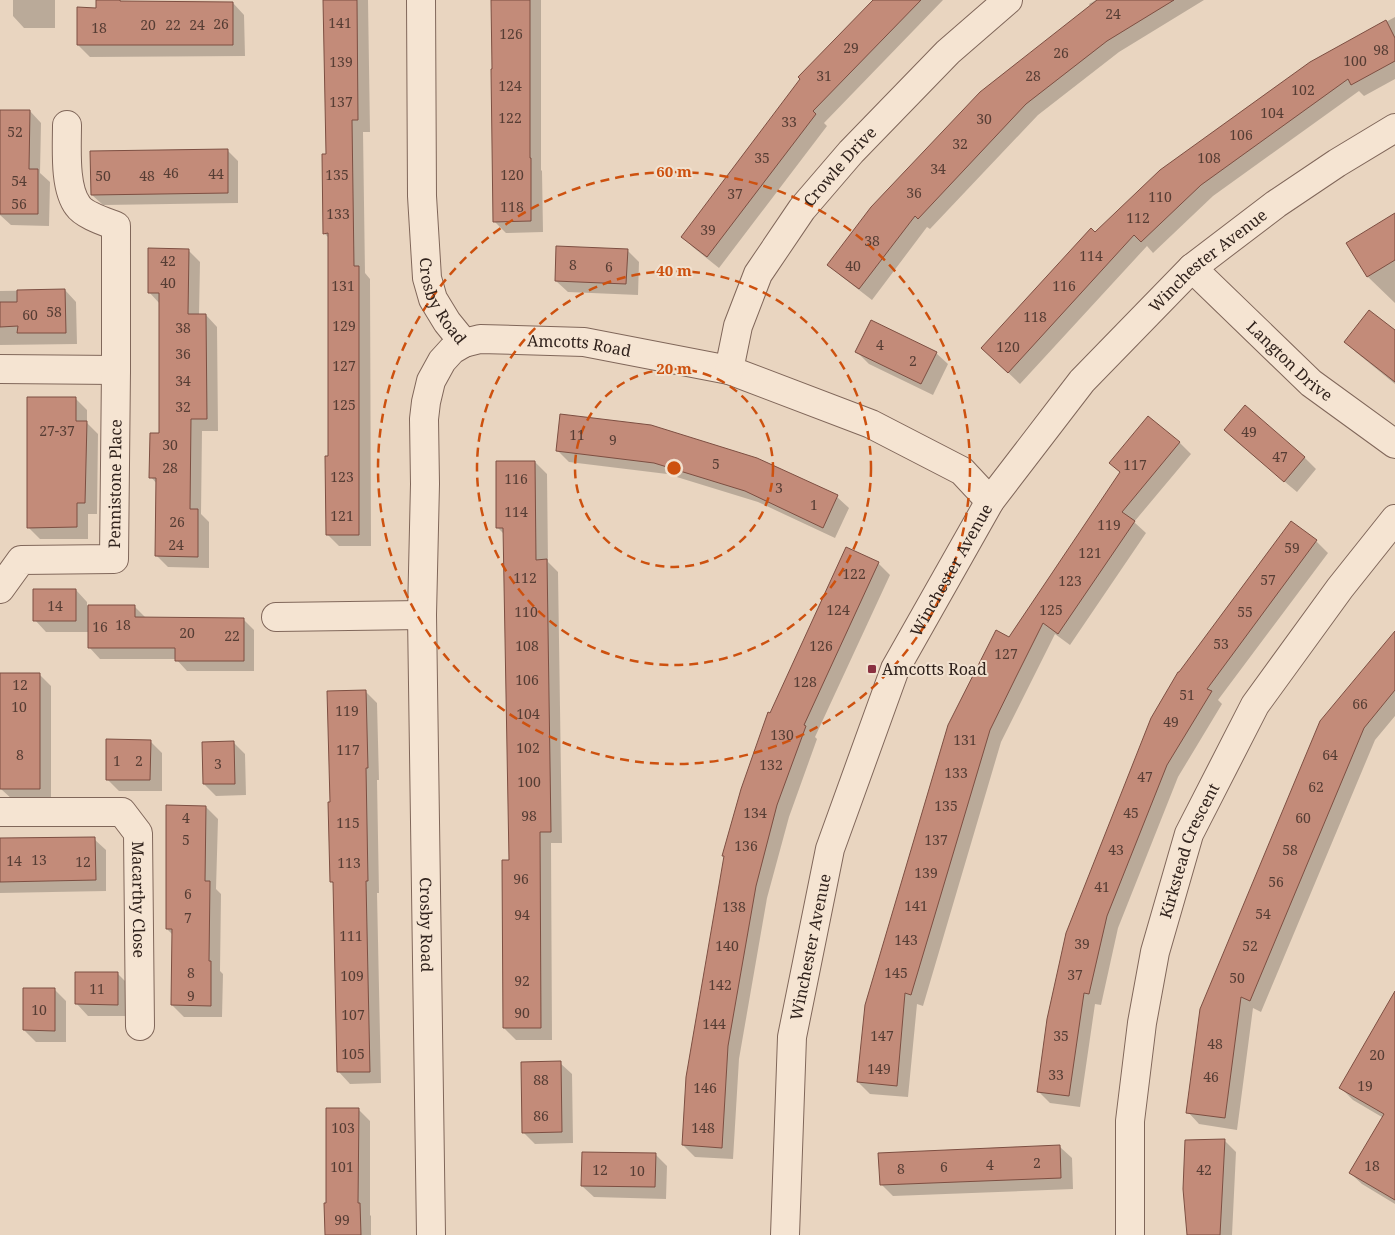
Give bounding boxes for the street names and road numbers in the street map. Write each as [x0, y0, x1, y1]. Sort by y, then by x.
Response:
street label: Crowle Drive [798, 121, 881, 211]
street label: Winchester Avenue [1144, 204, 1271, 317]
street label: Crosby Road [415, 257, 472, 349]
street label: Langton Drive [1242, 316, 1337, 406]
street label: Amcotts Road [527, 329, 633, 362]
street label: Pennistone Place [103, 419, 126, 549]
street label: Winchester Avenue [905, 500, 997, 640]
street label: Kirkstead Crescent [1154, 779, 1224, 921]
street label: Macarthy Close [127, 841, 150, 958]
street label: Winchester Avenue [785, 872, 836, 1022]
street label: Crosby Road [415, 877, 438, 973]

